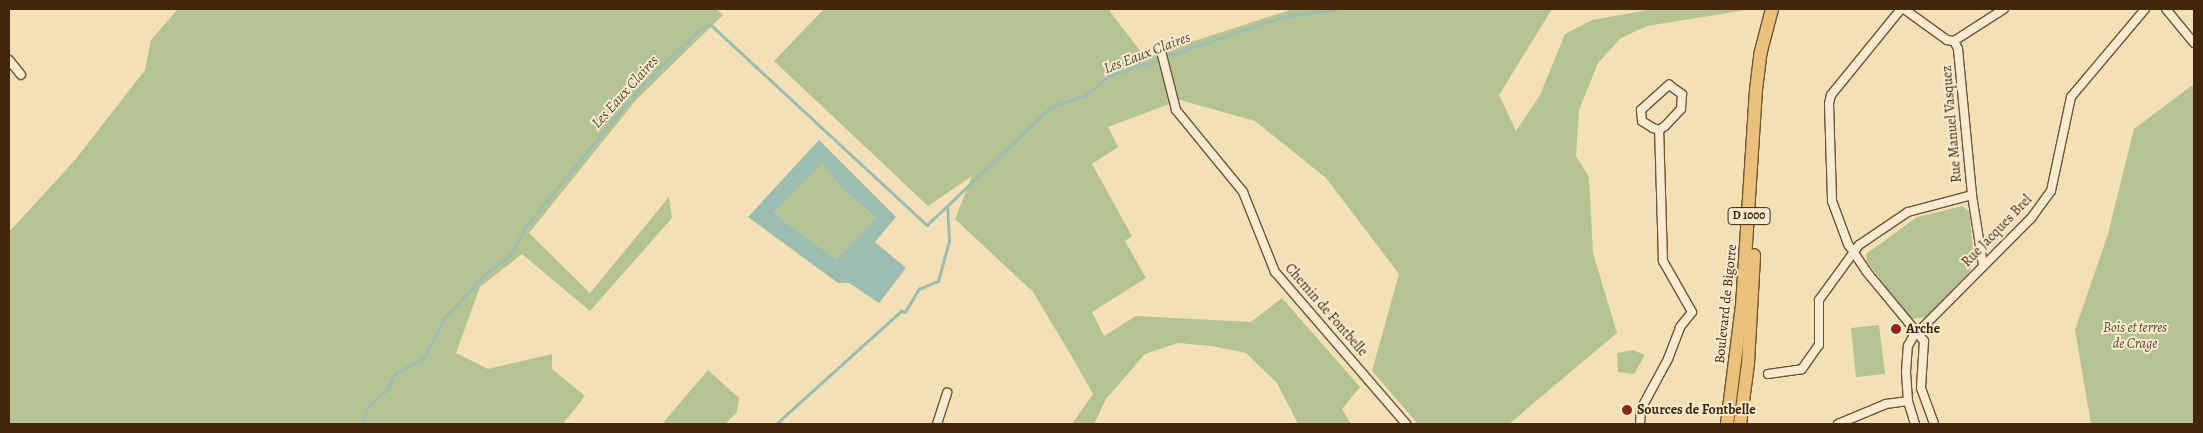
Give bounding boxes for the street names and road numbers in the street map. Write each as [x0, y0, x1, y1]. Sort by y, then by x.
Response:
street label: Rue Manuel Vasquez [1938, 65, 1966, 183]
street label: Rue Jacques Brel [1958, 191, 2036, 271]
road number: D 1000 [1726, 207, 1772, 226]
street label: Boulevard de Bigorre [1711, 243, 1741, 365]
street label: Chemin de Fontbelle [1281, 260, 1371, 360]

